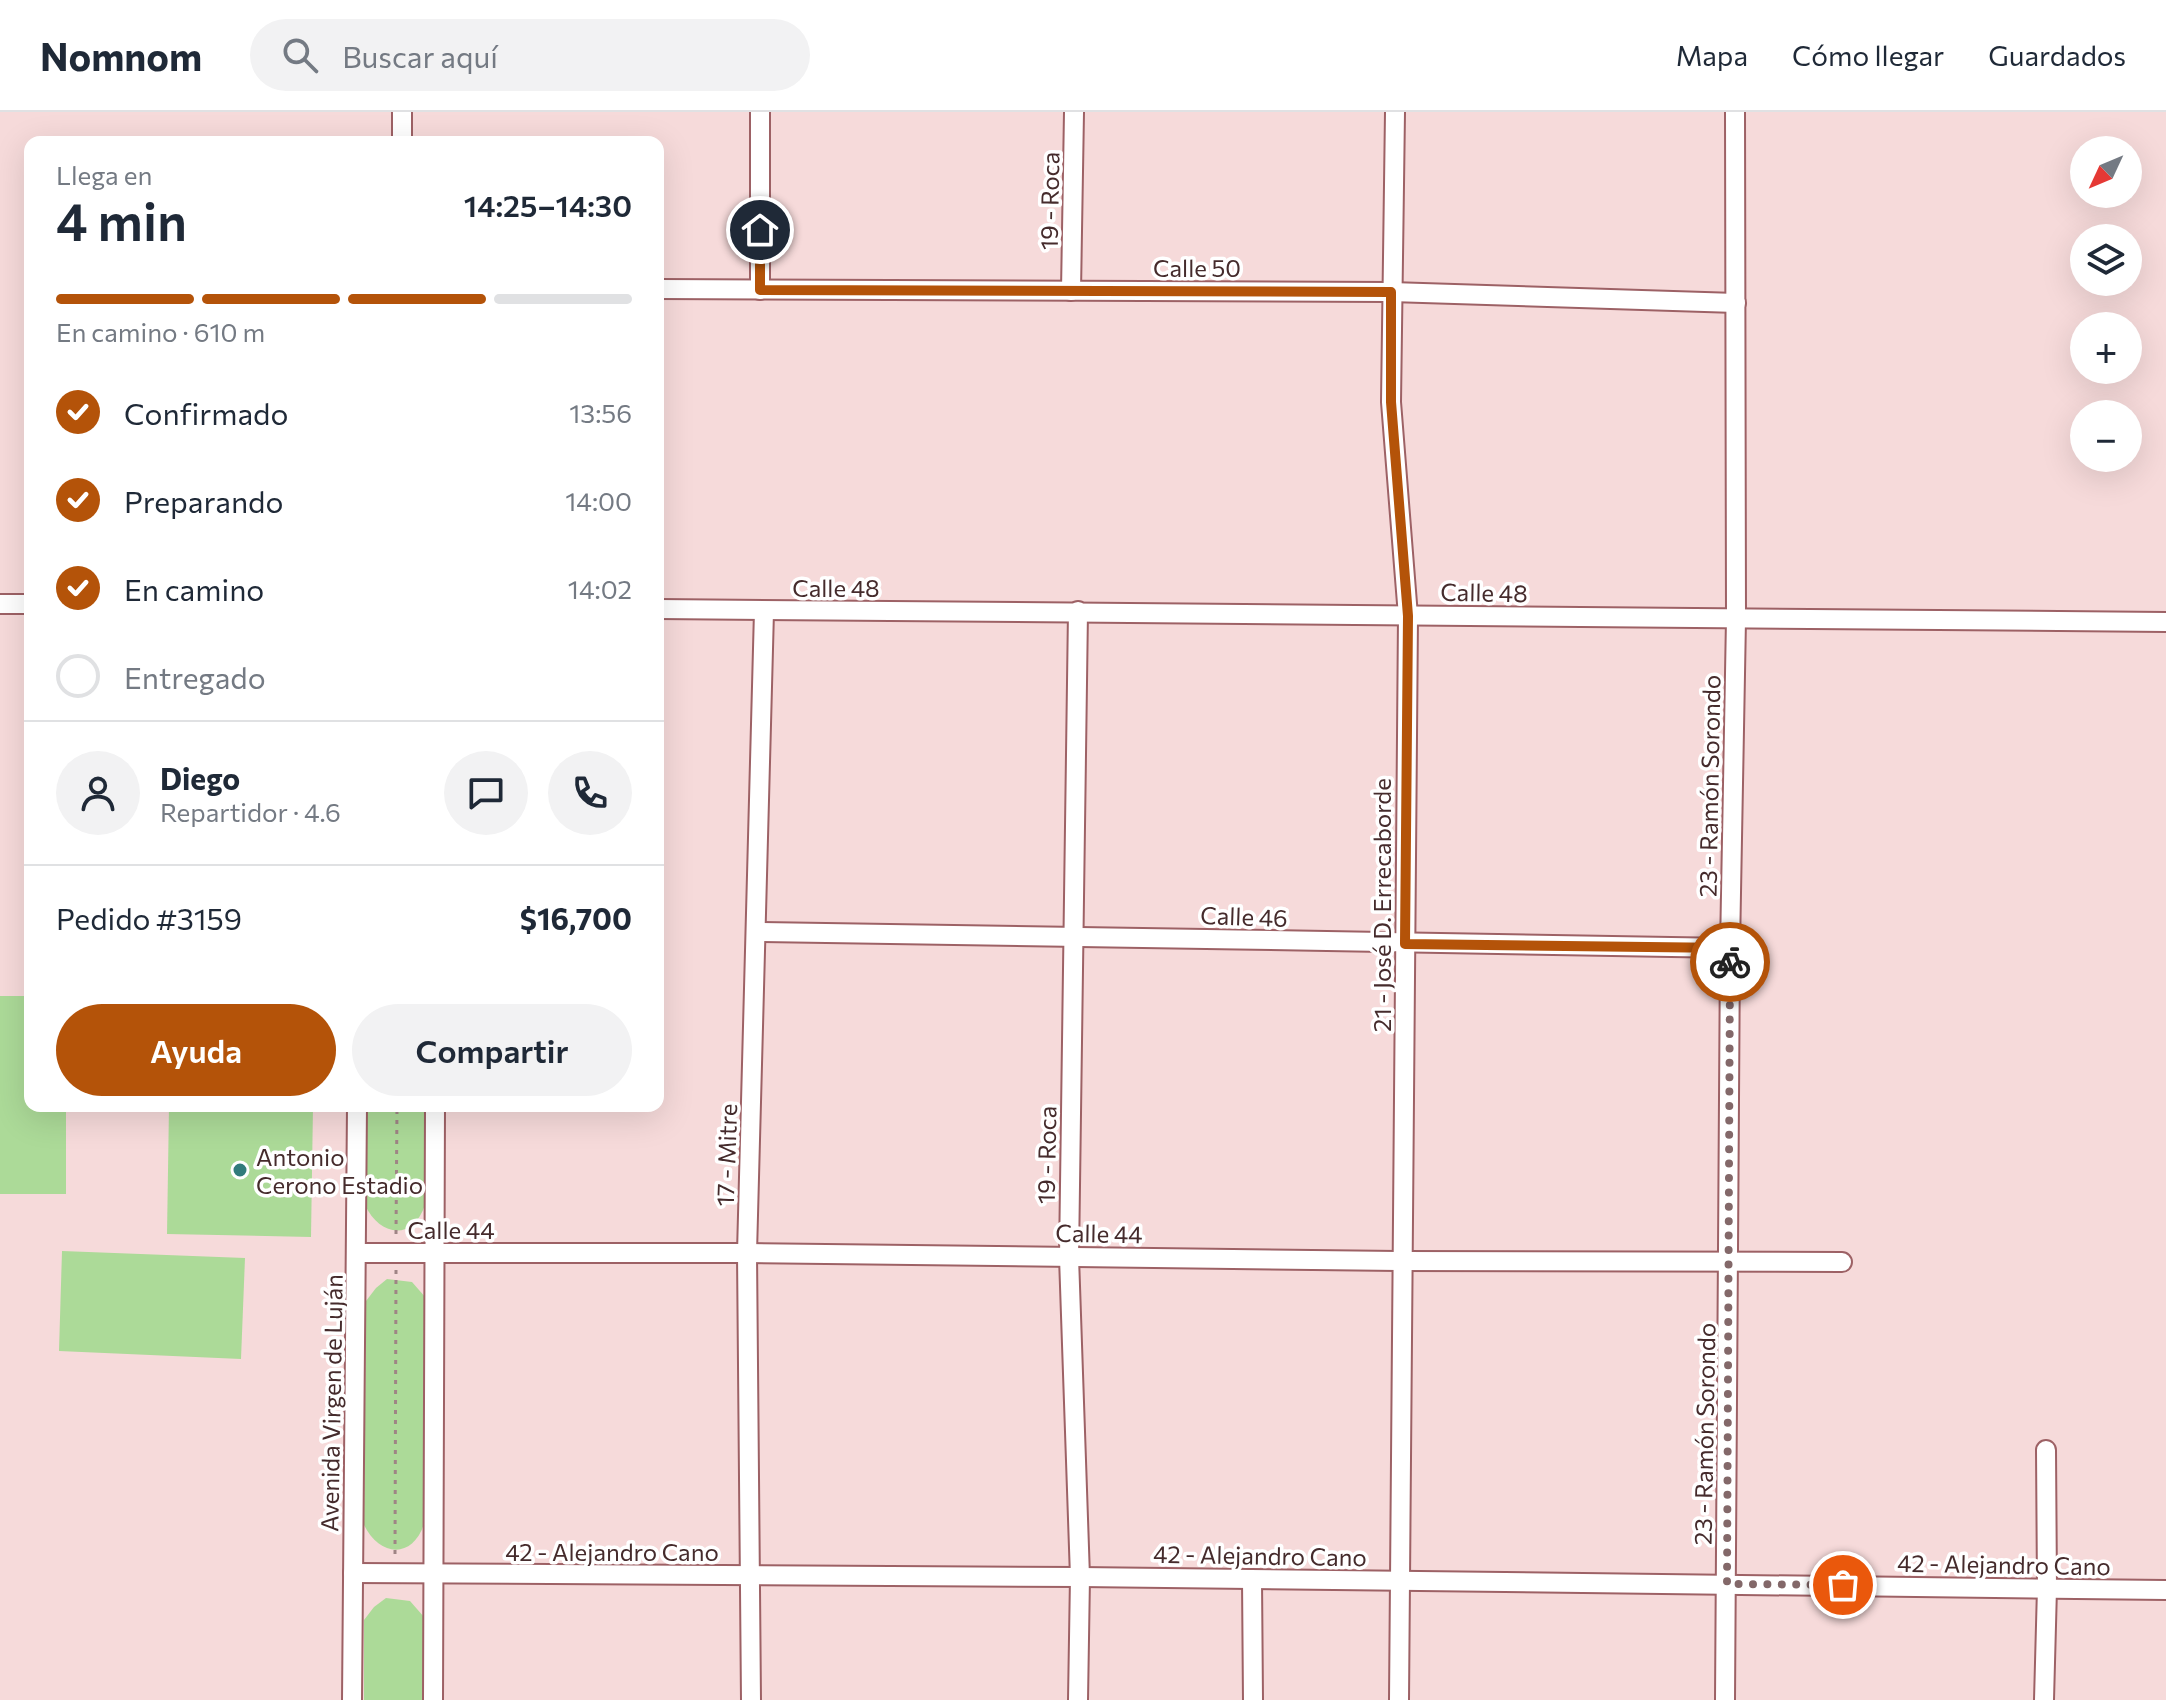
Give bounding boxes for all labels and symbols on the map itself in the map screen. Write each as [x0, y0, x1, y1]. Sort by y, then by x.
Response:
north arrow [2070, 136, 2142, 208]
street label: 19 - Roca [1034, 152, 1064, 250]
pin [726, 196, 794, 264]
street label: Calle 50 [1153, 253, 1241, 282]
street label: Calle 48 [792, 573, 880, 602]
street label: Calle 48 [1440, 577, 1528, 607]
street label: 23 - Ramón Sorondo [1693, 675, 1725, 897]
street label: 21 - José D. Errecaborde [1367, 778, 1396, 1032]
street label: Calle 46 [1200, 900, 1288, 932]
courier [1690, 922, 1770, 1002]
street label: 17 - Mitre [710, 1103, 742, 1207]
street label: 19 - Roca [1031, 1106, 1061, 1204]
place label: Antonio Cerono Estadio [256, 1142, 423, 1199]
marker: Antonio Cerono Estadio [231, 1161, 249, 1179]
street label: Calle 44 [407, 1215, 495, 1244]
street label: Calle 44 [1055, 1218, 1143, 1248]
street label: Avenida Virgen de Luján [314, 1274, 348, 1532]
street label: 23 - Ramón Sorondo [1688, 1323, 1720, 1545]
street label: 42 - Alejandro Cano [505, 1537, 719, 1566]
street label: 42 - Alejandro Cano [1153, 1539, 1367, 1571]
street label: 42 - Alejandro Cano [1897, 1548, 2111, 1580]
pin [1809, 1551, 1877, 1619]

